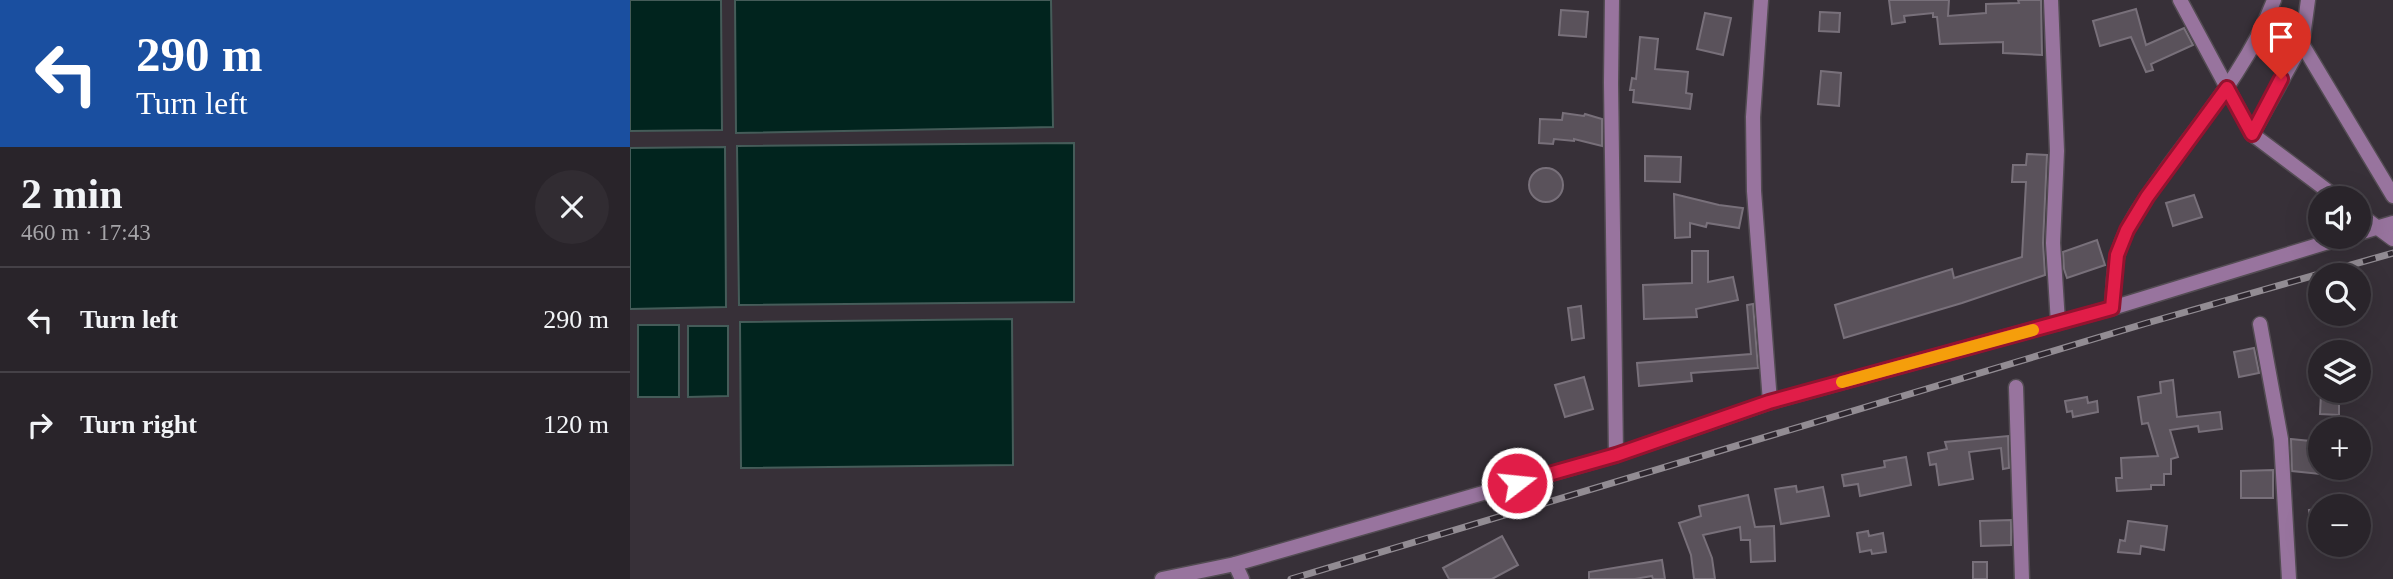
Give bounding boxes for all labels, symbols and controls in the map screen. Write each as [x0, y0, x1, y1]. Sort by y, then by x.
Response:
pin [2251, 7, 2311, 79]
icon: arrive [2262, 18, 2300, 56]
text: 290 m [136, 27, 263, 82]
icon: left [21, 28, 112, 119]
text: Turn left [136, 85, 248, 121]
button: close [535, 170, 609, 244]
text: 2 min [21, 171, 123, 217]
map controls [2308, 186, 2371, 557]
button: sound [2308, 186, 2371, 249]
text: 460 m · 17:43 [21, 220, 151, 245]
button: search [2308, 263, 2371, 326]
icon: left [21, 301, 59, 339]
text: Turn left [80, 305, 178, 334]
text: 290 m [543, 305, 609, 334]
button: layers [2308, 340, 2371, 403]
icon: right [21, 406, 59, 444]
text: Turn right [80, 410, 197, 439]
text: 120 m [543, 410, 609, 439]
button: + [2308, 417, 2371, 480]
position arrow [1480, 446, 1554, 520]
button: − [2308, 494, 2371, 557]

